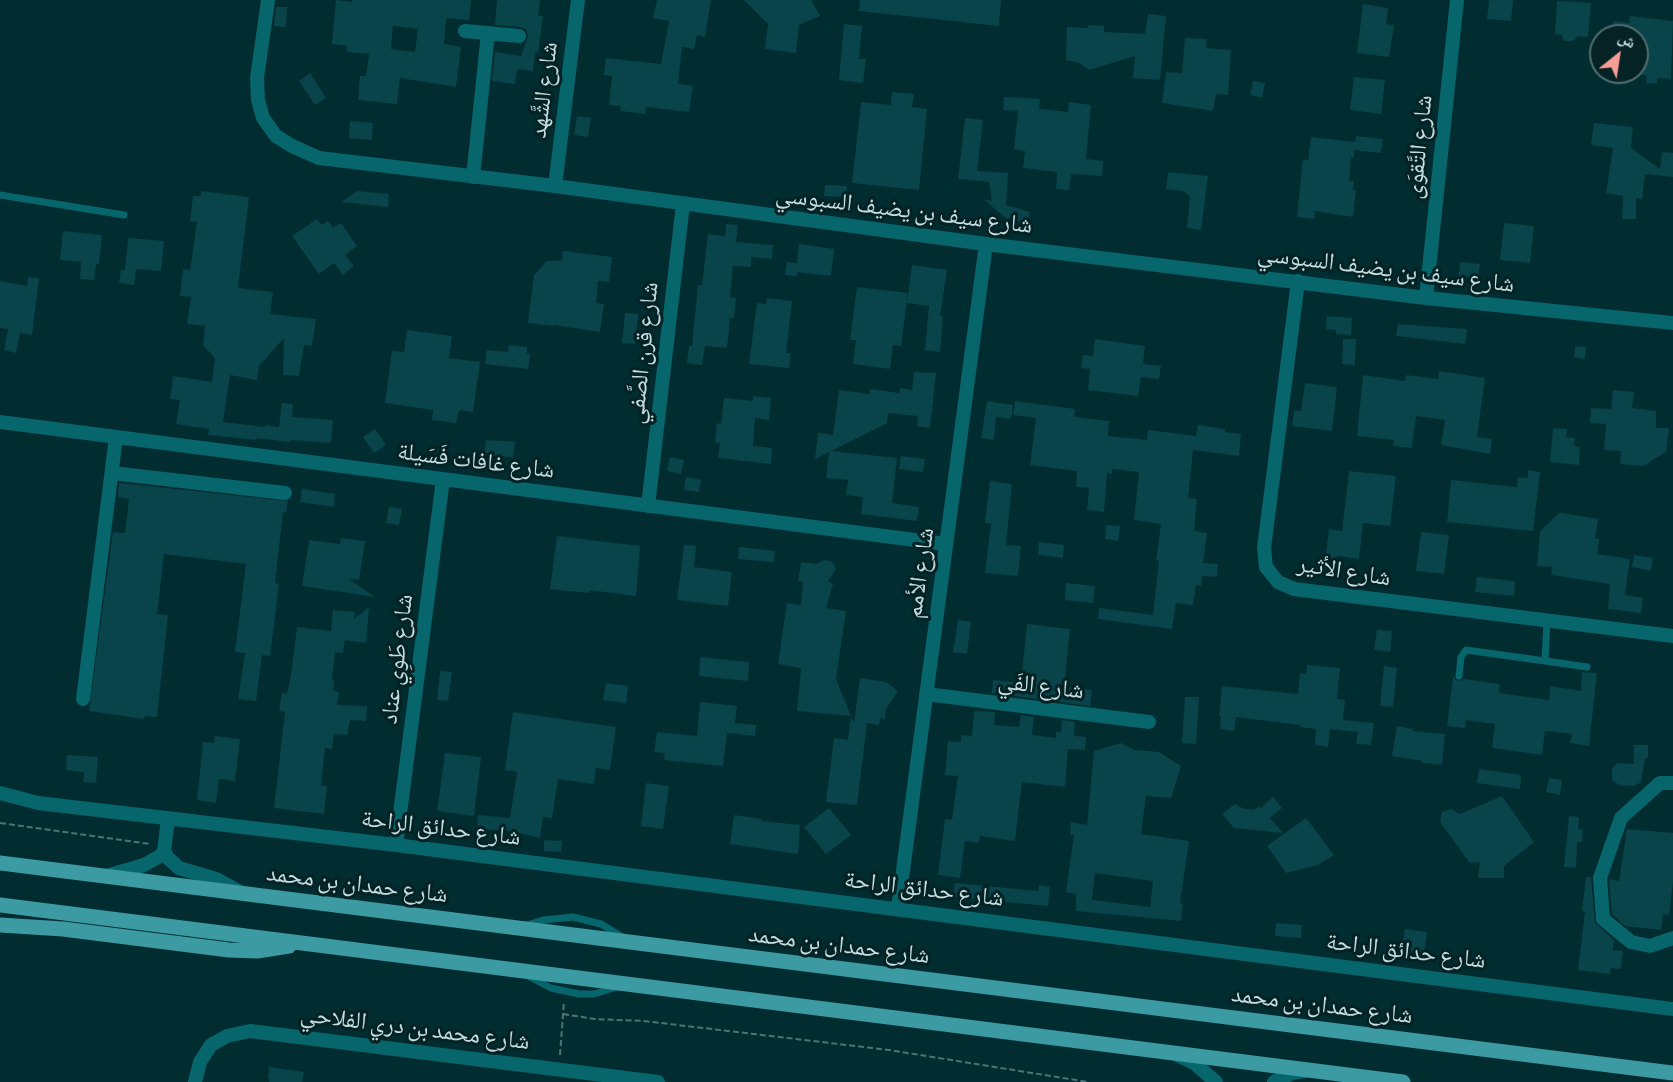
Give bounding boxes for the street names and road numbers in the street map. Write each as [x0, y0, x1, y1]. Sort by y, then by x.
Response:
street label: شارع الشَّهد [524, 40, 564, 140]
street label: شارع التَّقوَى [1399, 94, 1439, 200]
street label: شارع سيف بن يضيف السبوسي [774, 180, 1034, 240]
street label: شارع سيف بن يضيف السبوسي [1256, 239, 1516, 299]
street label: شارع قرن الصَّفي [621, 281, 665, 425]
street label: شارع غافات فَسَيلة [396, 437, 556, 485]
street label: شارع الأمم [899, 526, 941, 620]
street label: شارع الأثير [1295, 549, 1393, 593]
street label: شارع طَوِي عناد [375, 592, 419, 726]
street label: شارع الفَي [996, 666, 1086, 706]
street label: شارع حدائق الراحة [360, 804, 522, 852]
street label: شارع حمدان بن محمد [265, 859, 449, 909]
street label: شارع حدائق الراحة [843, 865, 1005, 913]
street label: شارع حمدان بن محمد [747, 920, 931, 970]
street label: شارع حدائق الراحة [1325, 927, 1487, 975]
street label: شارع حمدان بن محمد [1230, 980, 1414, 1030]
street label: شارع محمد بن دري الفلاحي [299, 1000, 531, 1056]

